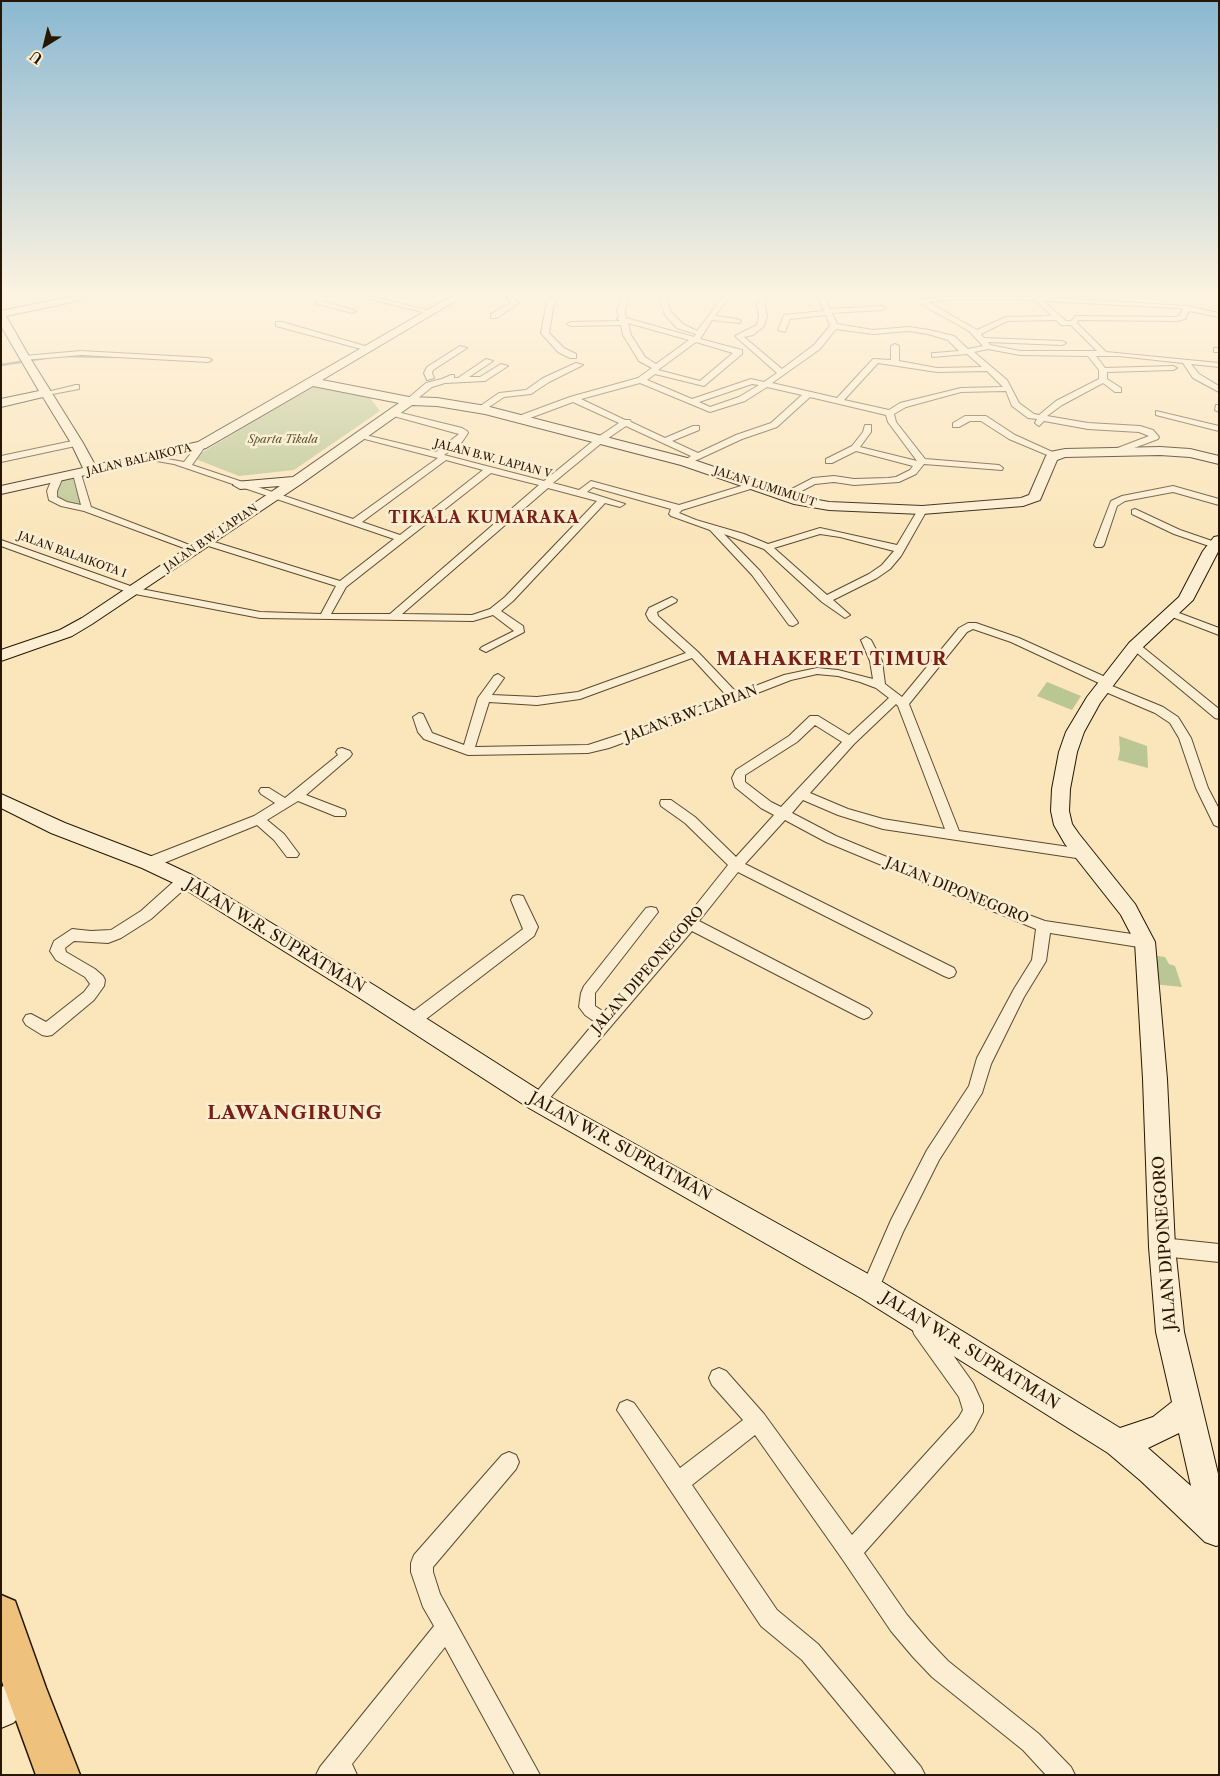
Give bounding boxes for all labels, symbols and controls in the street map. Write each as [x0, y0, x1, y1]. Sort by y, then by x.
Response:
north arrow [20, 20, 70, 70]
text: U [26, 47, 46, 68]
park label: Sparta Tikala [248, 433, 318, 447]
street label: JALAN B.W. LAPIAN V [433, 437, 553, 481]
street label: JALAN BALAIKOTA [85, 442, 193, 478]
street label: JALAN LUMIMUUT [712, 464, 818, 510]
street label: JALAN B.W. LAPIAN [162, 502, 260, 574]
district label: TIKALA KUMARAKA [386, 508, 582, 528]
street label: JALAN BALAIKOTA I [16, 529, 128, 581]
district label: MAHAKERET TIMUR [714, 649, 950, 671]
street label: JALAN B.W. LAPIAN [622, 682, 760, 746]
street label: JALAN DIPONEGORO [883, 855, 1031, 927]
street label: JALAN W.R. SUPRATMAN [182, 875, 368, 997]
street label: JALAN DIPEONEGORO [588, 903, 708, 1037]
street label: JALAN W.R. SUPRATMAN [525, 1089, 715, 1205]
district label: LAWANGIRUNG [206, 1103, 384, 1125]
street label: JALAN DIPONEGORO [1149, 1155, 1181, 1331]
street label: JALAN W.R. SUPRATMAN [878, 1288, 1062, 1414]

